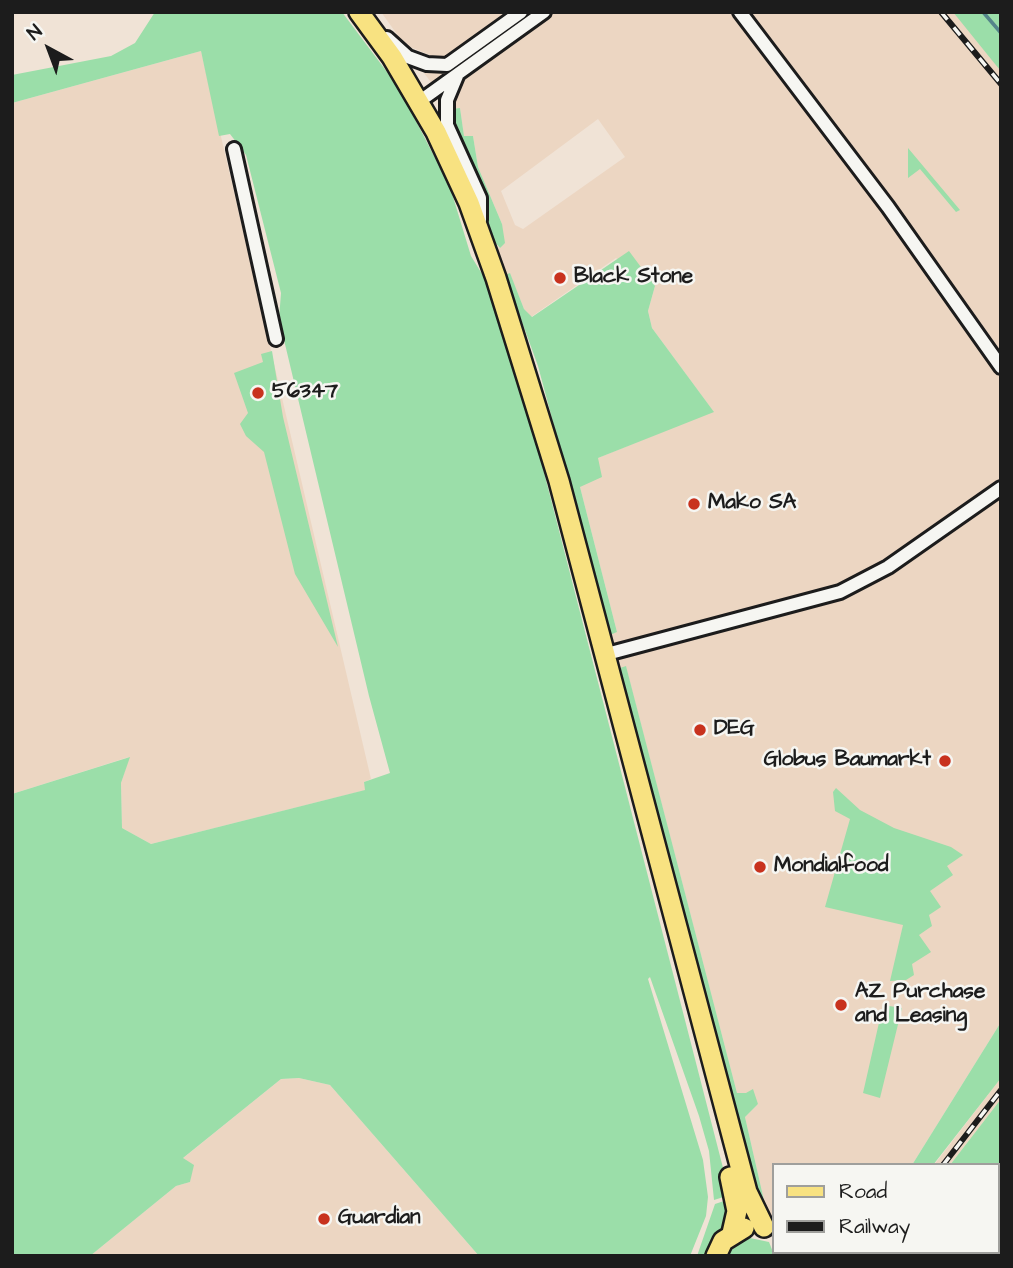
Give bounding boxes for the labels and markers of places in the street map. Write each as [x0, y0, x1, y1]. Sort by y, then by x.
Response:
place label: Black Stone [574, 265, 693, 291]
marker: Black Stone [552, 270, 568, 286]
place label: 56347 [272, 380, 338, 406]
marker: 56347 [250, 385, 266, 401]
place label: Mako SA [708, 491, 796, 517]
marker: Mako SA [686, 496, 702, 512]
place label: DEG [714, 717, 755, 743]
marker: DEG [692, 722, 708, 738]
place label: Globus Baumarkt [764, 748, 931, 774]
marker: Globus Baumarkt [937, 753, 953, 769]
place label: Mondialfood [774, 854, 888, 880]
marker: Mondialfood [752, 859, 768, 875]
place label: AZ Purchase and Leasing [855, 980, 985, 1030]
marker: AZ Purchase and Leasing [833, 997, 849, 1013]
place label: Guardian [338, 1206, 421, 1232]
marker: Guardian [316, 1211, 332, 1227]

